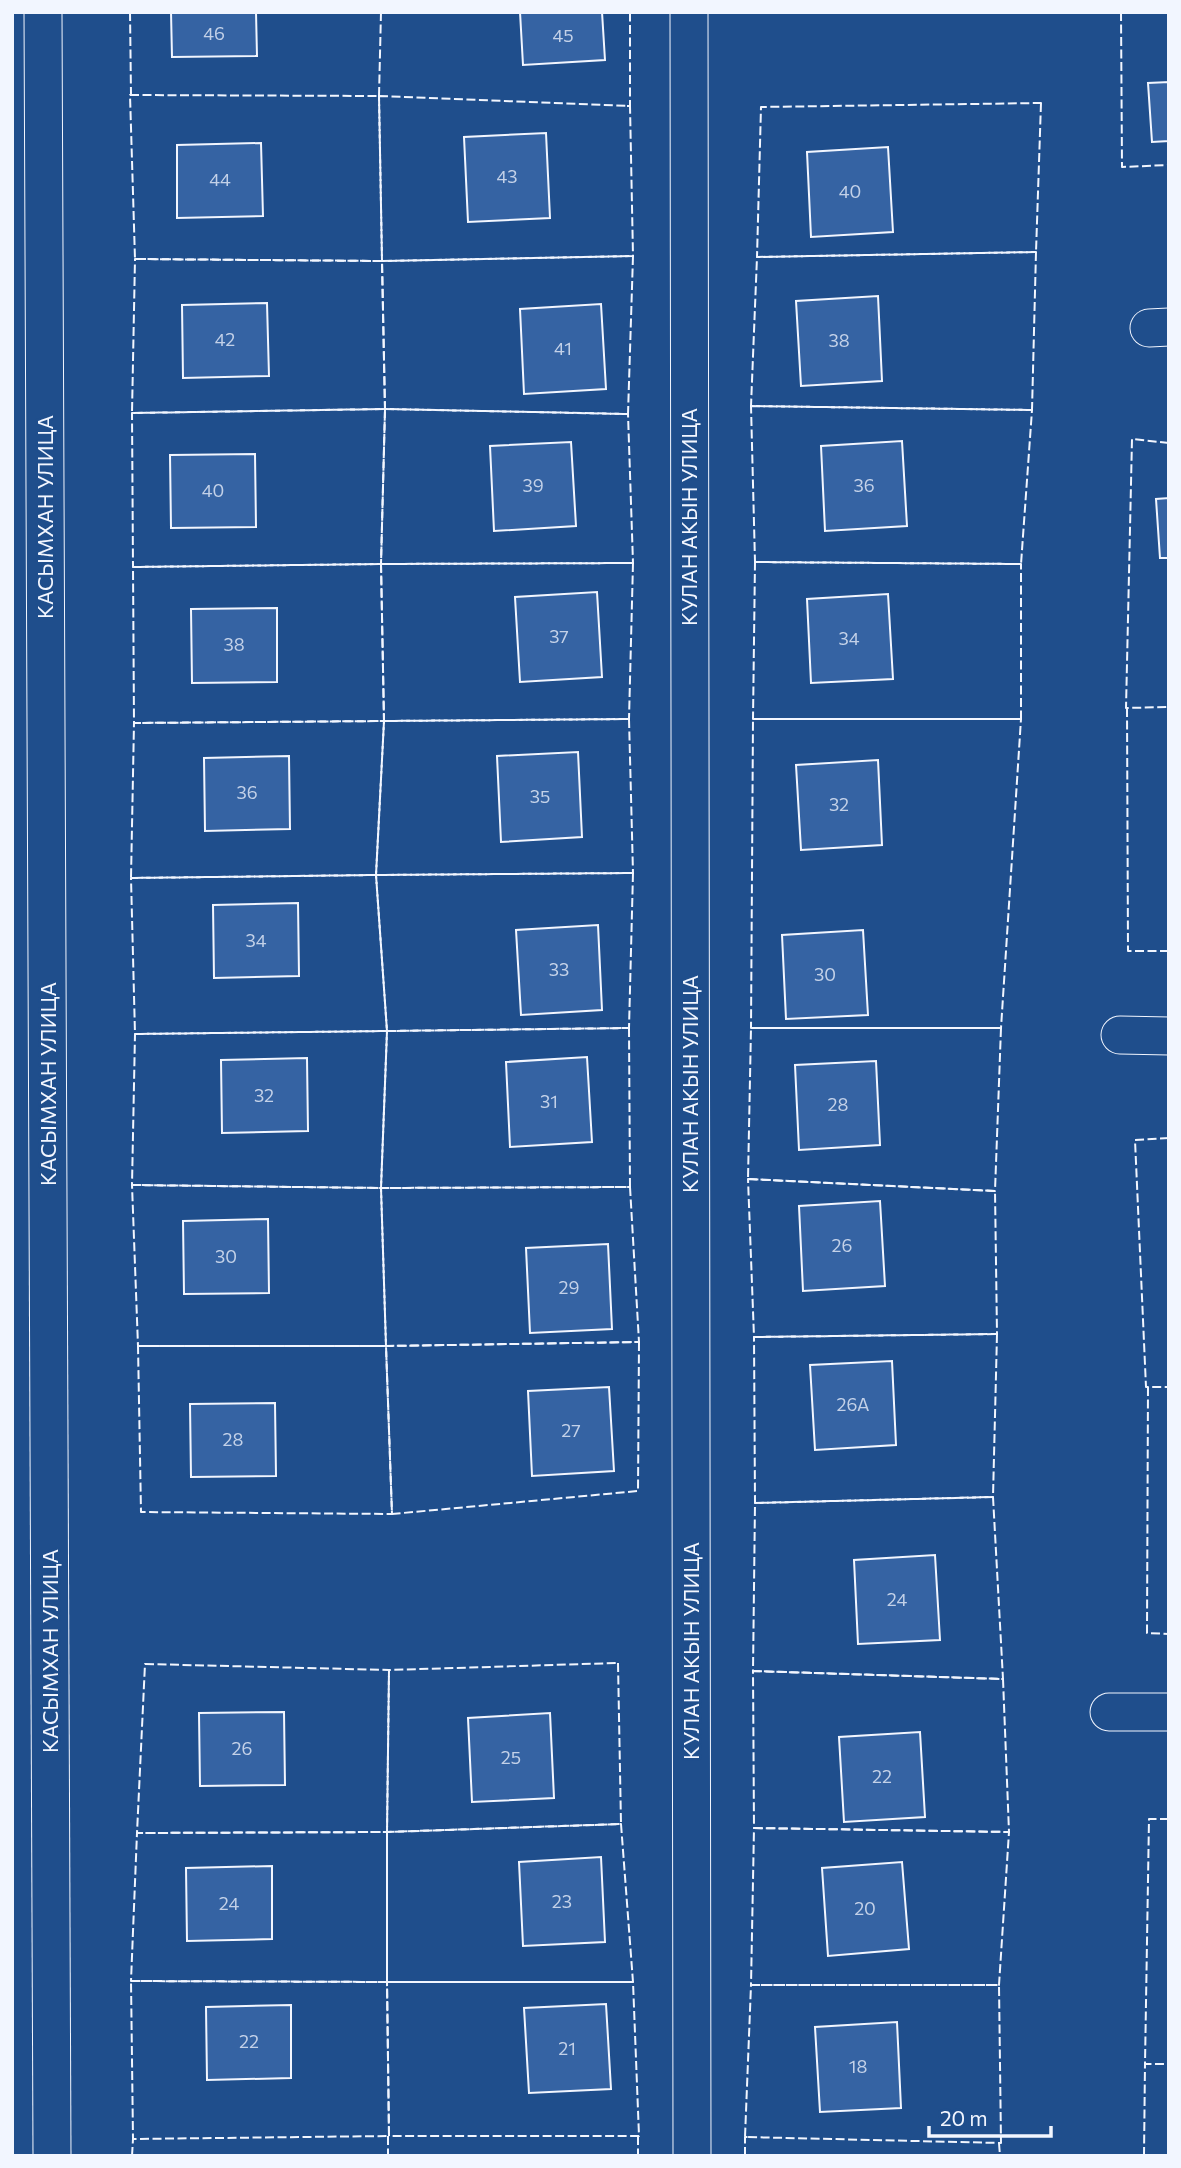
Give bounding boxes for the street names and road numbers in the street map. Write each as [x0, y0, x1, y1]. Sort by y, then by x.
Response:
street label: КУЛАН АКЫН УЛИЦА [676, 408, 701, 626]
street label: КАСЫМХАН УЛИЦА [32, 415, 57, 619]
street label: КУЛАН АКЫН УЛИЦА [677, 975, 702, 1193]
street label: КАСЫМХАН УЛИЦА [35, 982, 60, 1186]
street label: КУЛАН АКЫН УЛИЦА [678, 1542, 703, 1760]
street label: КАСЫМХАН УЛИЦА [37, 1549, 62, 1753]

